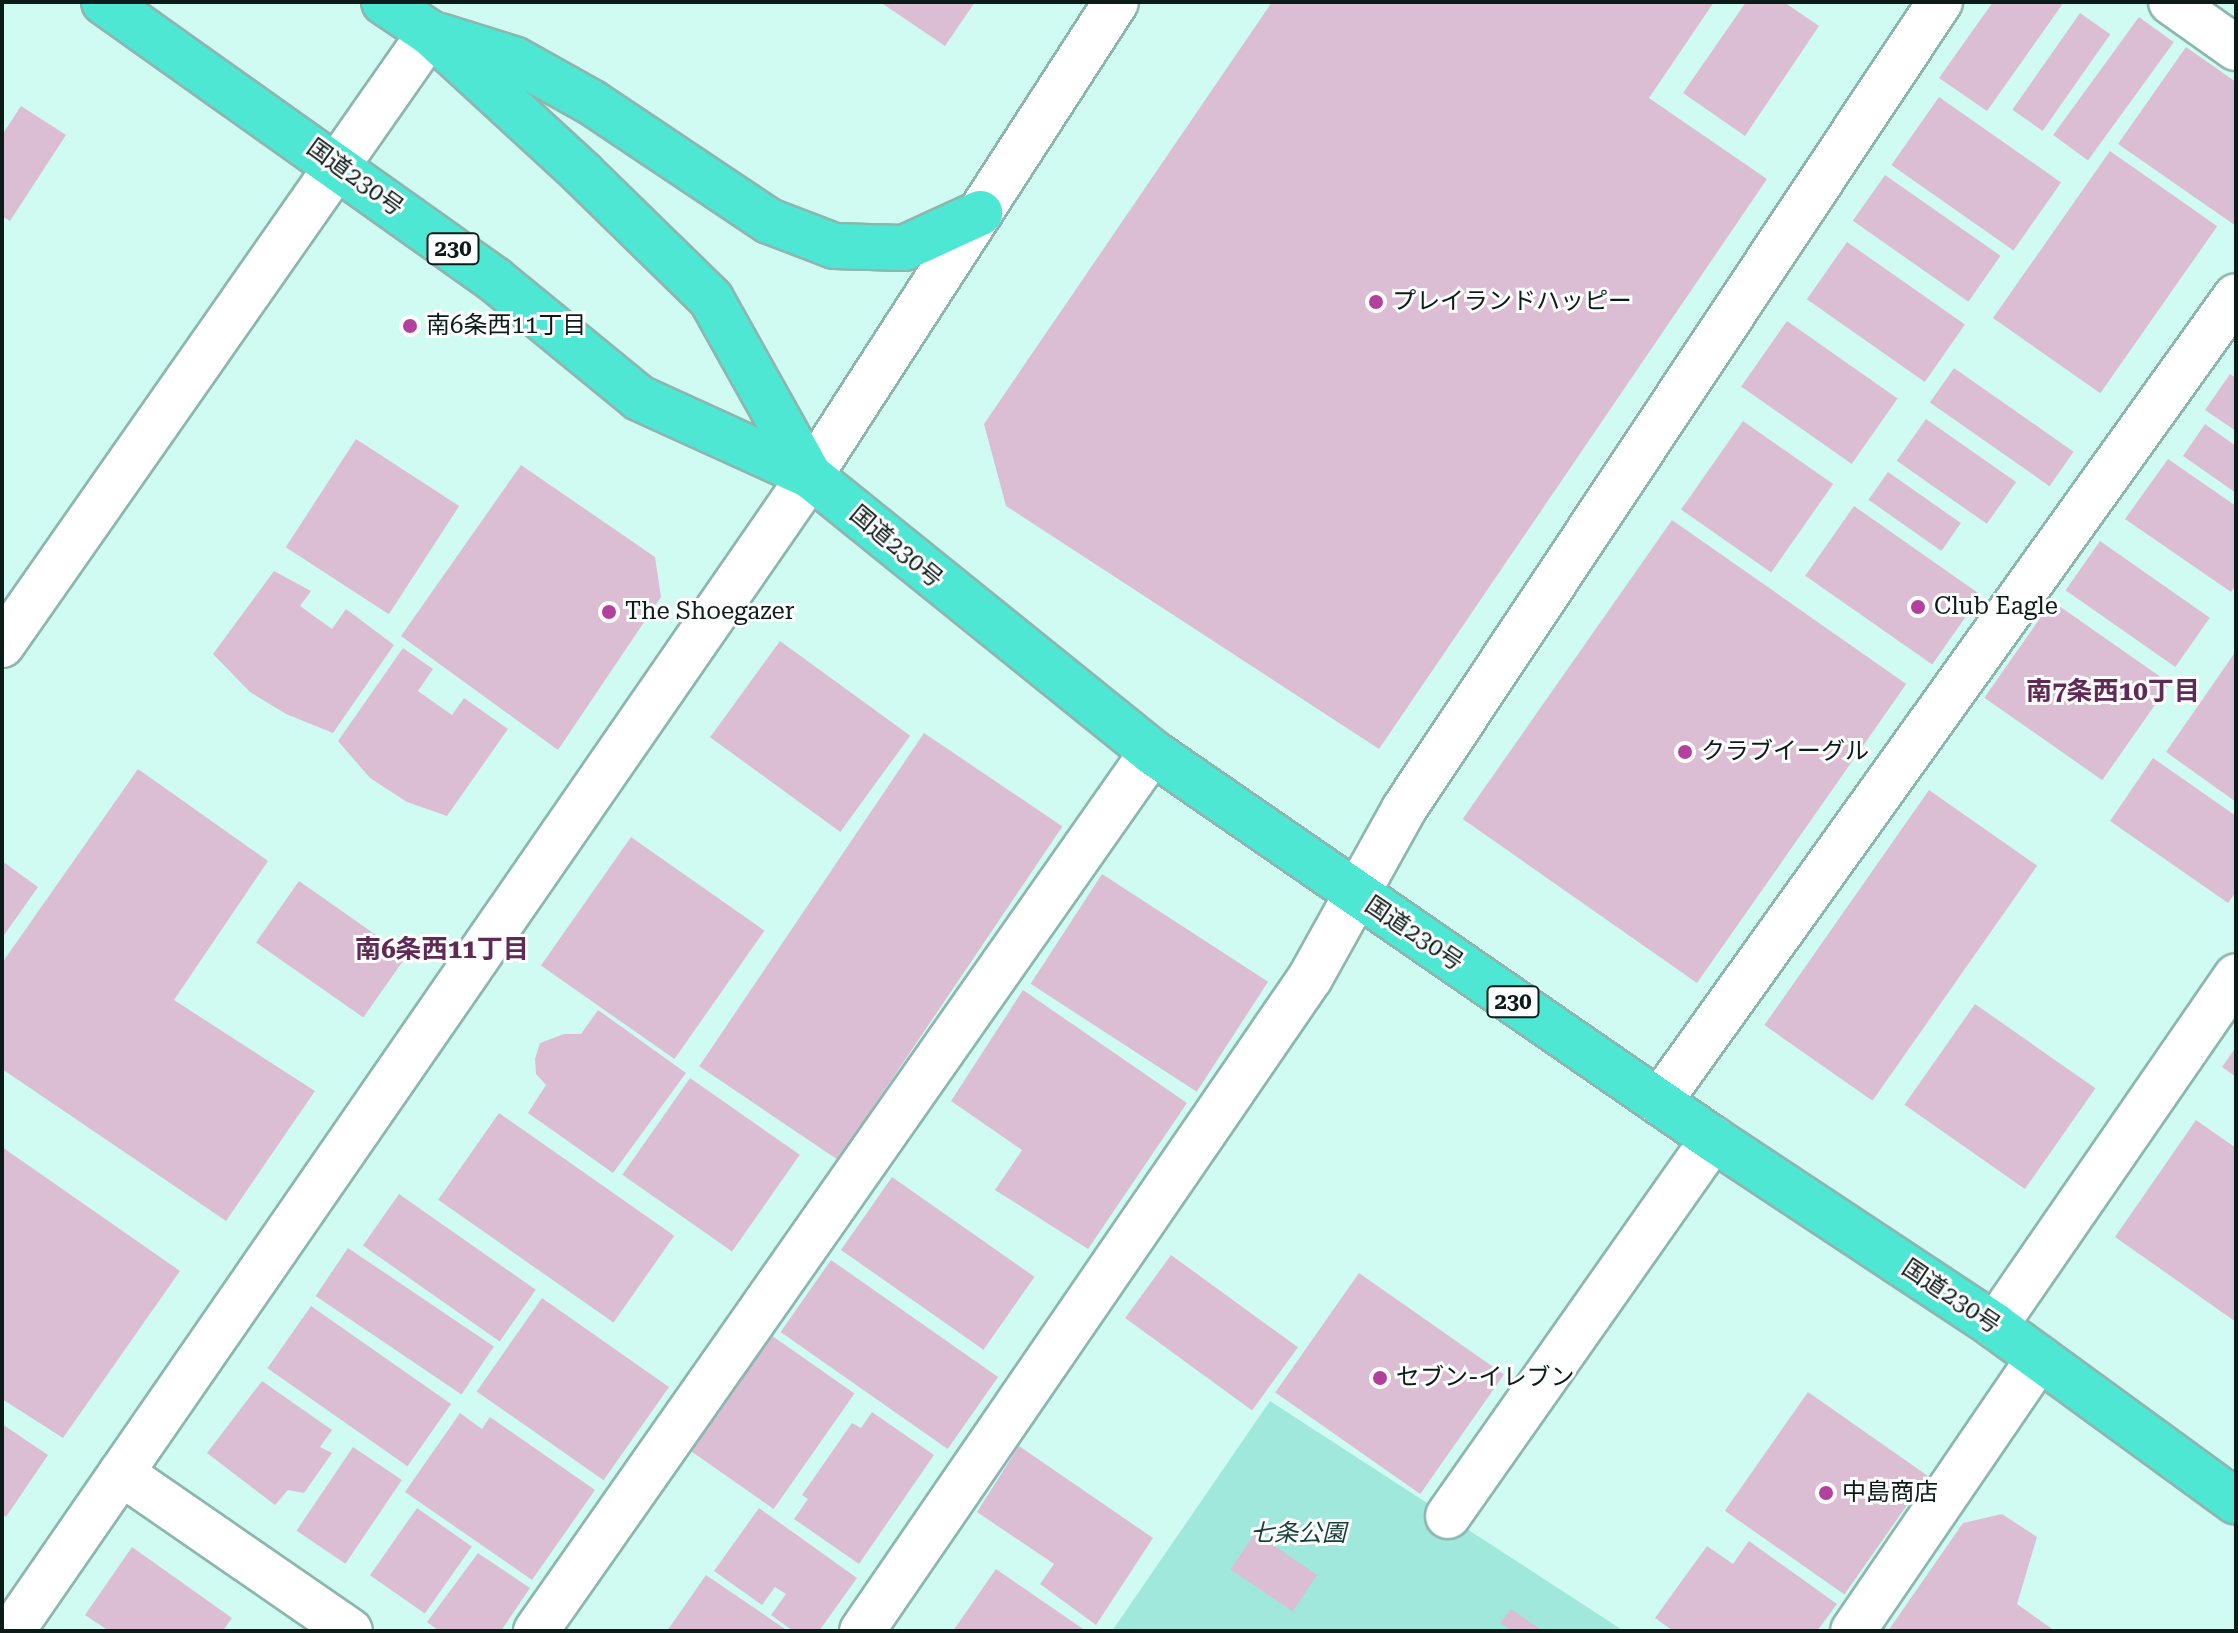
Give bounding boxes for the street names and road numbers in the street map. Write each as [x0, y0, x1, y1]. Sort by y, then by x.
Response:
street label: 国道230号 [301, 133, 409, 223]
road number: 230 [425, 231, 481, 267]
street label: 国道230号 [844, 500, 948, 594]
street label: 国道230号 [1359, 891, 1469, 977]
road number: 230 [1485, 984, 1541, 1020]
street label: 国道230号 [1896, 1254, 2006, 1340]

